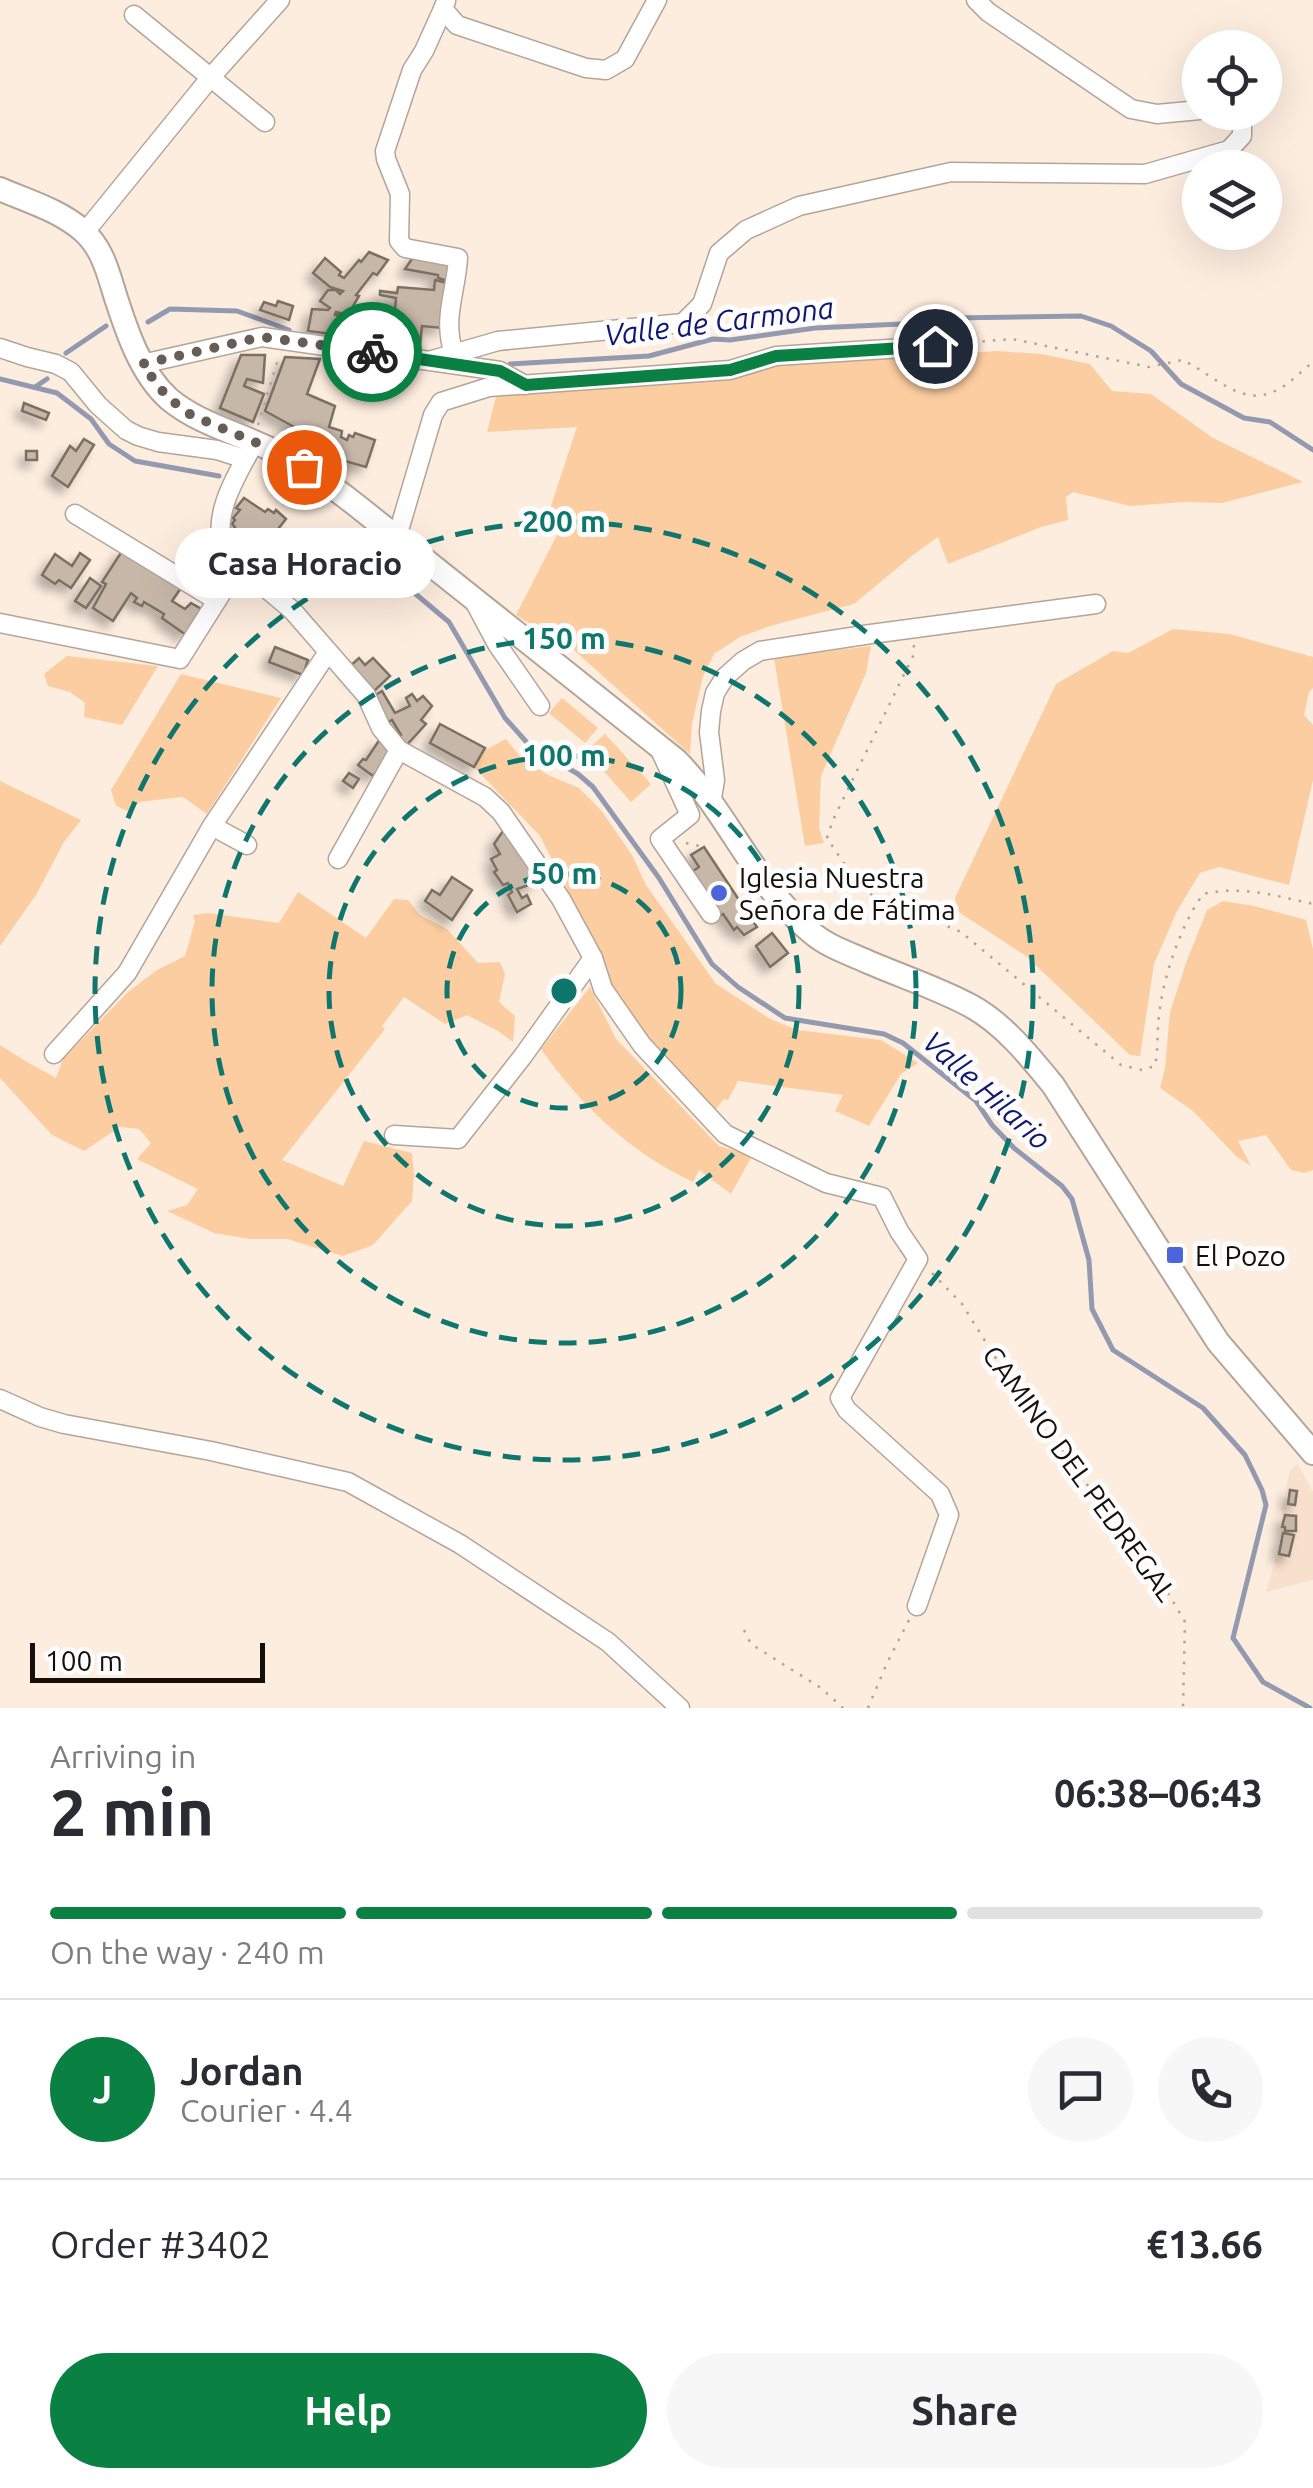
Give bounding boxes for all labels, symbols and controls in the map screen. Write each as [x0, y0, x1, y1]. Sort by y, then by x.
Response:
map controls [1182, 30, 1282, 250]
button: locate [1182, 30, 1282, 130]
button: layers [1182, 150, 1282, 250]
water label: Valle de Carmona [602, 290, 836, 352]
courier [322, 302, 422, 402]
pin [893, 304, 978, 389]
icon: home [908, 319, 963, 374]
icon: bike [345, 325, 400, 380]
pin [262, 425, 347, 510]
icon: bag [277, 440, 332, 495]
text: 200 m [522, 504, 606, 538]
callout: Casa Horacio [174, 527, 434, 597]
text: Casa Horacio [208, 545, 402, 581]
text: 150 m [522, 621, 606, 655]
text: 100 m [522, 738, 606, 772]
text: 50 m [531, 856, 597, 890]
place label: Iglesia Nuestra Señora de Fátima [739, 862, 956, 925]
marker: Iglesia Nuestra Señora de Fátima [708, 882, 730, 904]
centre of rings [546, 973, 582, 1009]
water label: Valle Hilario [916, 1024, 1058, 1156]
place label: El Pozo [1195, 1240, 1286, 1271]
marker: El Pozo [1164, 1244, 1186, 1266]
street label: CAMINO DEL PEDREGAL [977, 1339, 1183, 1607]
scale bar [30, 1638, 265, 1682]
text: 100 m [45, 1645, 123, 1676]
text: Arriving in [50, 1738, 196, 1774]
text: 06:38–06:43 [1054, 1772, 1263, 1814]
text: 2 min [50, 1775, 214, 1848]
text: On the way · 240 m [50, 1934, 325, 1970]
button: chat [1028, 2037, 1133, 2142]
button: phone [1158, 2037, 1263, 2142]
text: Jordan [180, 2050, 304, 2092]
text: J [93, 2068, 112, 2110]
text: Courier · 4.4 [180, 2092, 353, 2128]
text: Order #3402 [50, 2223, 271, 2265]
text: €13.66 [1146, 2223, 1263, 2265]
button: Help [50, 2353, 647, 2468]
button: Share [667, 2353, 1263, 2468]

